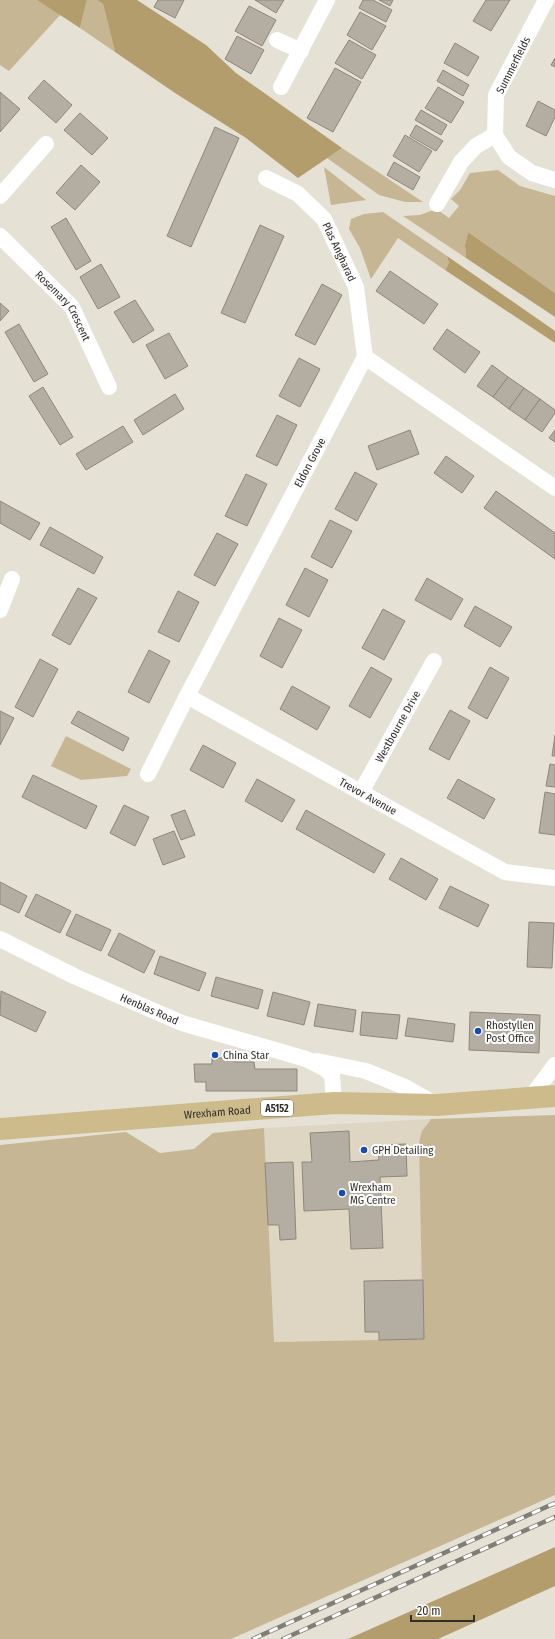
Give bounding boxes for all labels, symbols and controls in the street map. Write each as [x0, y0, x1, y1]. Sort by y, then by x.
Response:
street label: Summerfields [494, 34, 533, 96]
street label: Plas Angharad [319, 220, 358, 284]
street label: Rosemary Crescent [32, 268, 93, 344]
street label: Eldon Grove [292, 436, 328, 490]
street label: Westbourne Drive [373, 688, 423, 765]
street label: Trevor Avenue [337, 776, 399, 818]
street label: Henblas Road [118, 991, 180, 1028]
place label: Rhostyllen Post Office [486, 1019, 534, 1045]
marker: Rhostyllen Post Office [473, 1026, 483, 1036]
place label: China Star [223, 1049, 269, 1062]
marker: China Star [210, 1050, 220, 1060]
road number: A5152 [261, 1100, 293, 1116]
street label: Wrexham Road [183, 1104, 251, 1122]
place label: GPH Detailing [372, 1144, 434, 1157]
marker: GPH Detailing [359, 1145, 369, 1155]
place label: Wrexham MG Centre [350, 1181, 396, 1207]
marker: Wrexham MG Centre [337, 1188, 347, 1198]
scale bar [411, 1597, 474, 1623]
text: 20 m [417, 1604, 441, 1618]

